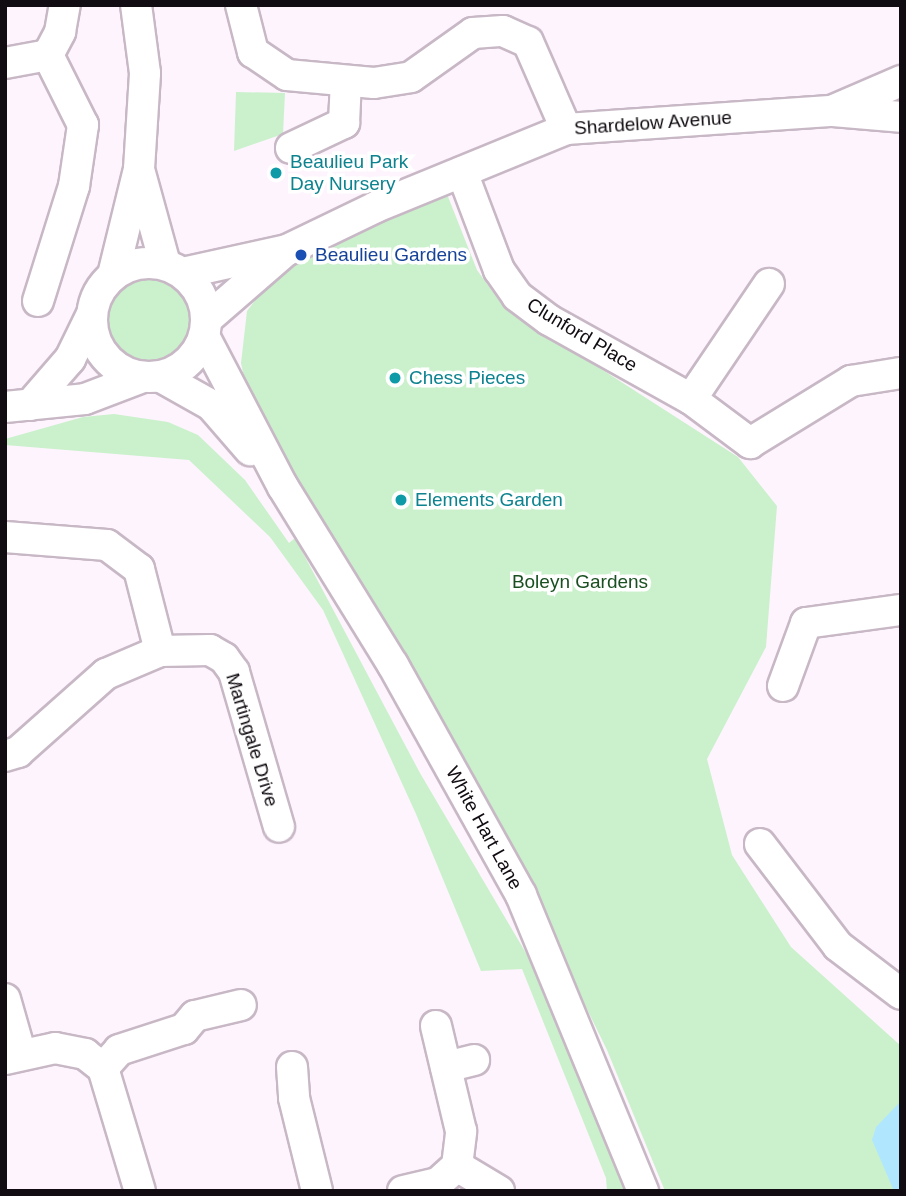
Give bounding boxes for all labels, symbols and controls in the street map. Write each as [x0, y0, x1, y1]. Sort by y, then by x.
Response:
street label: Shardelow Avenue [573, 106, 733, 140]
place label: Beaulieu Park Day Nursery [290, 151, 408, 195]
marker: Beaulieu Park Day Nursery [268, 165, 284, 181]
place label: Beaulieu Gardens [315, 244, 467, 266]
marker: Beaulieu Gardens [293, 247, 309, 263]
street label: Clunford Place [523, 293, 641, 377]
place label: Chess Pieces [409, 367, 525, 389]
marker: Chess Pieces [387, 370, 403, 386]
place label: Elements Garden [415, 489, 563, 511]
marker: Elements Garden [393, 492, 409, 508]
park label: Boleyn Gardens [512, 571, 648, 593]
street label: Martingale Drive [221, 671, 283, 809]
street label: White Hart Lane [441, 762, 527, 894]

